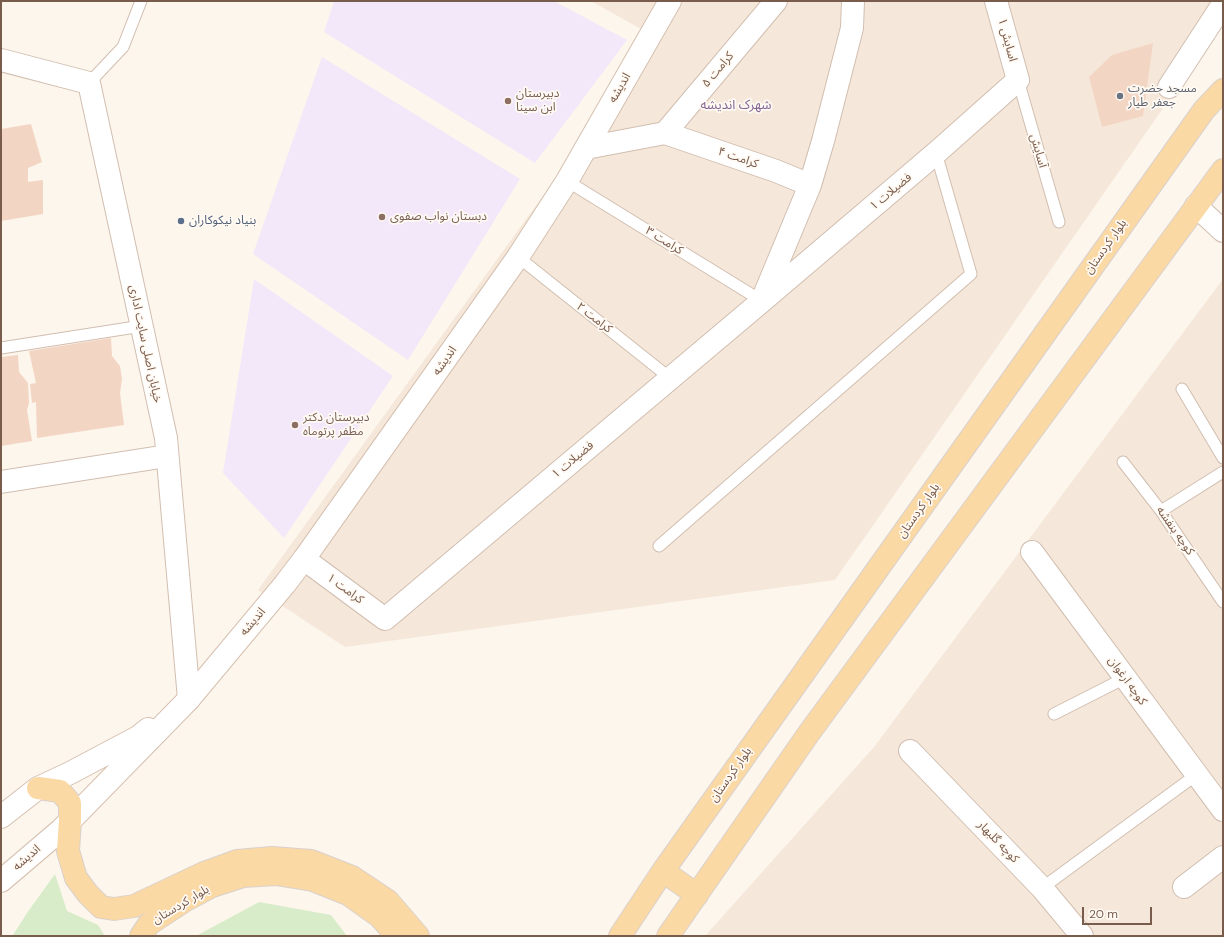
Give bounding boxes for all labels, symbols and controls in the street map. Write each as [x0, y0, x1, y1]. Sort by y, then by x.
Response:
street label: اسایش ۱ [994, 17, 1020, 63]
street label: کرامت ۵ [699, 49, 737, 91]
street label: اندیشه [606, 71, 634, 105]
place label: مسجد حضرت جعفر طیار [1128, 82, 1197, 110]
place label: دبیرستان ابن سینا [516, 87, 559, 115]
marker: مسجد حضرت جعفر طیار [1115, 91, 1125, 101]
marker: دبیرستان ابن سینا [503, 96, 513, 106]
district label: شهرک اندیشه [700, 98, 772, 114]
street label: آسایش [1026, 132, 1050, 170]
street label: کرامت ۴ [716, 144, 760, 172]
street label: فضیلات ۱ [867, 170, 915, 214]
place label: دبستان نواب صفوی [390, 210, 487, 224]
marker: دبستان نواب صفوی [377, 212, 387, 222]
place label: بنیاد نیکوکاران [189, 214, 256, 228]
marker: بنیاد نیکوکاران [176, 216, 186, 226]
street label: بلوار کردستان [1082, 217, 1130, 277]
street label: کرامت ۳ [642, 224, 686, 258]
street label: خیابان اصلی سایت اداری [125, 284, 165, 404]
street label: کرامت ۲ [573, 299, 615, 337]
street label: اندیشه [430, 344, 460, 378]
place label: دبیرستان دکتر مظفر پرتوماه [303, 411, 370, 439]
marker: دبیرستان دکتر مظفر پرتوماه [290, 420, 300, 430]
street label: فضیلات ۱ [549, 438, 597, 482]
street label: بلوار کردستان [895, 481, 943, 541]
street label: کوچه بنفشه [1153, 504, 1197, 558]
street label: کرامت ۱ [324, 571, 366, 607]
street label: اندیشه [237, 605, 269, 639]
street label: کوچه ارغوان [1105, 654, 1149, 708]
street label: بلوار کردستان [707, 745, 755, 805]
street label: کوچه گلبهار [974, 818, 1022, 866]
street label: اندیشه [10, 842, 44, 874]
street label: بلوار کردستان [150, 882, 212, 928]
scale bar [1084, 899, 1154, 925]
text: 20 m [1089, 906, 1118, 922]

